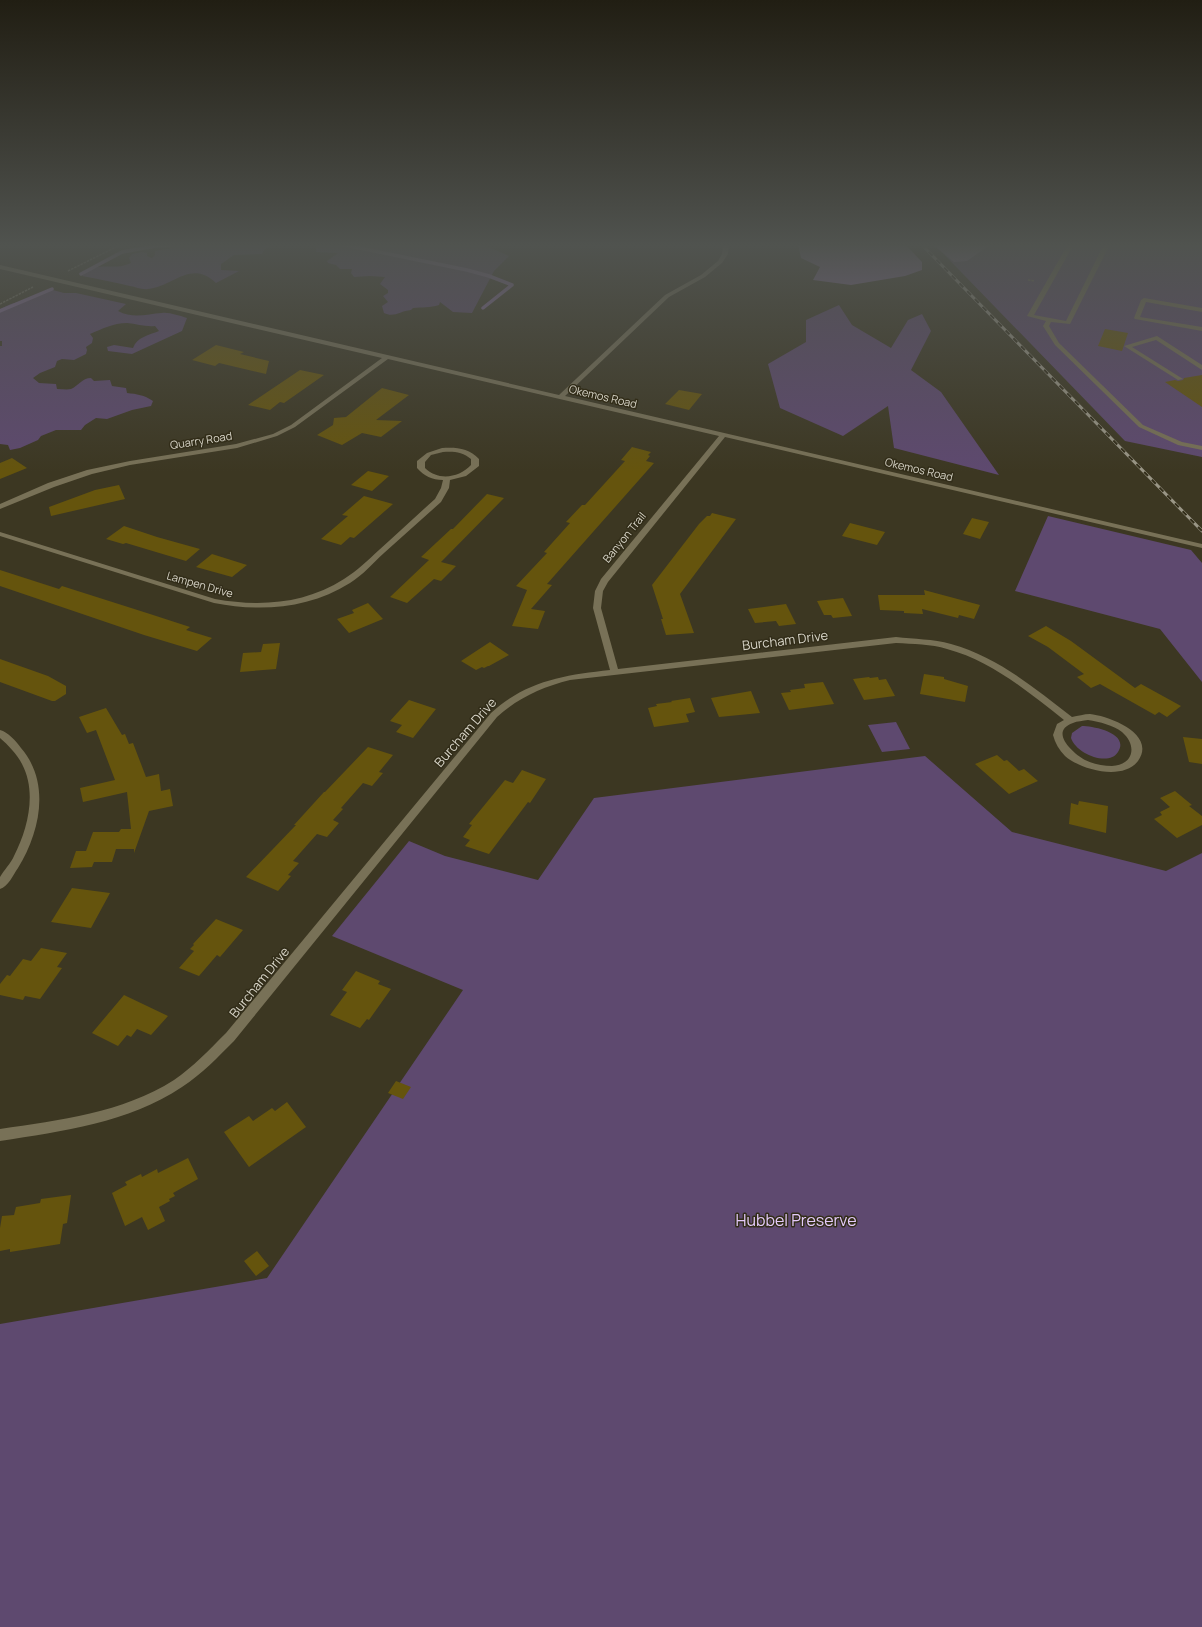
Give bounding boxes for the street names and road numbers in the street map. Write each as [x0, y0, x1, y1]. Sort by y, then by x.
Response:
street label: Okemos Road [568, 381, 638, 411]
street label: Quarry Road [169, 428, 233, 452]
street label: Okemos Road [884, 454, 954, 484]
street label: Banyon Trail [599, 509, 649, 565]
street label: Lampen Drive [165, 567, 235, 601]
street label: Burcham Drive [741, 626, 829, 654]
street label: Burcham Drive [430, 693, 500, 771]
street label: Burcham Drive [225, 942, 293, 1021]

